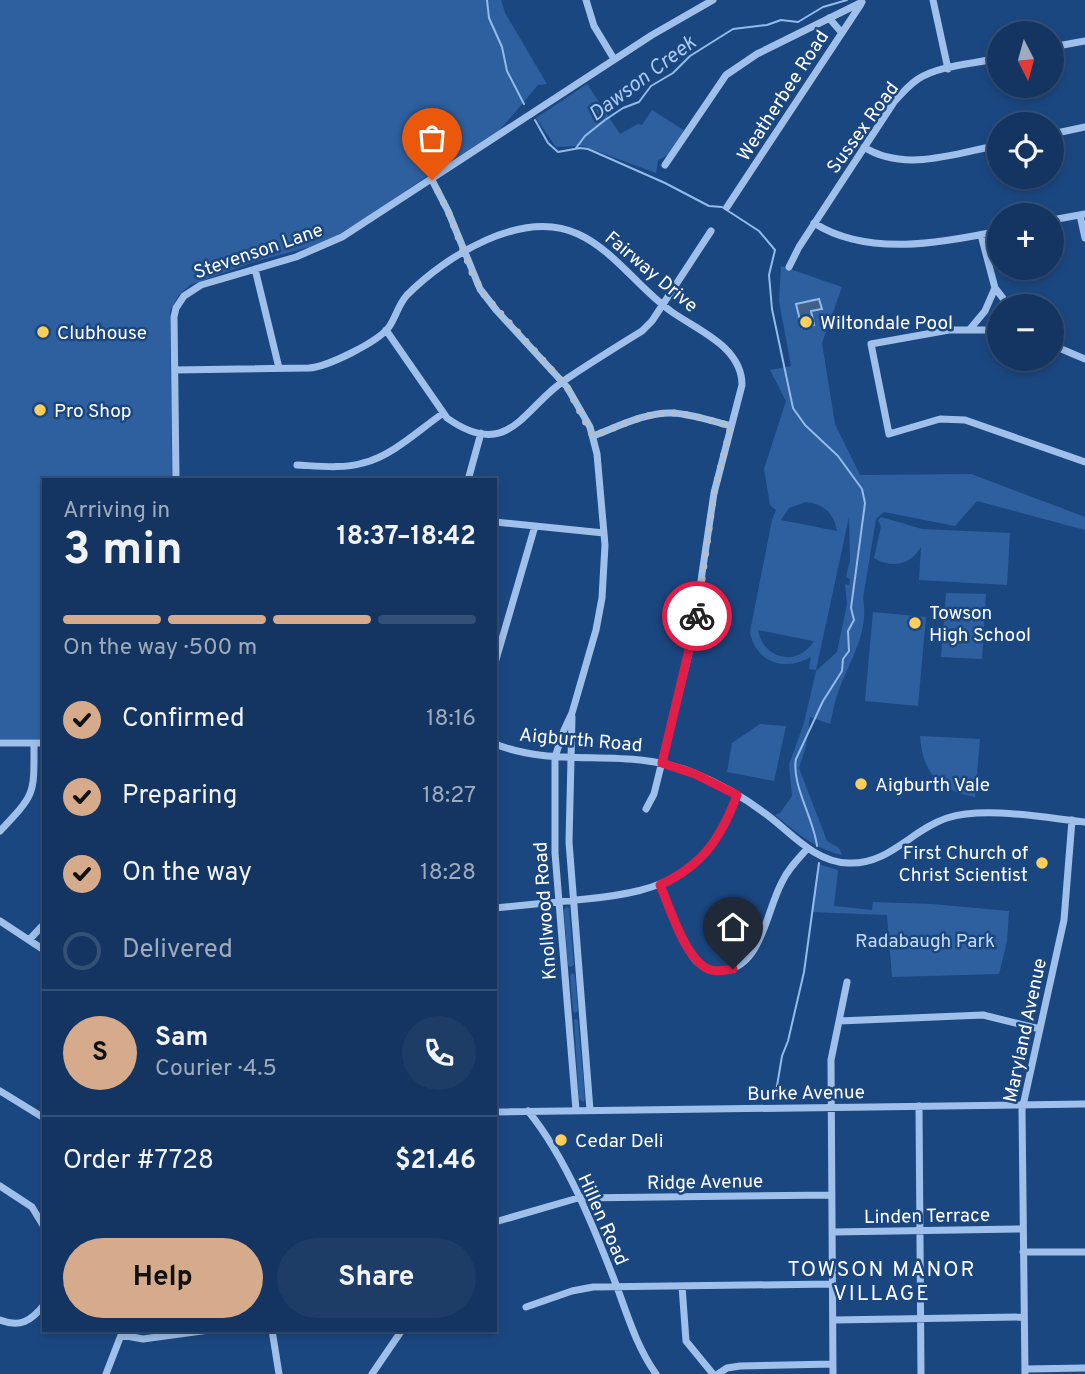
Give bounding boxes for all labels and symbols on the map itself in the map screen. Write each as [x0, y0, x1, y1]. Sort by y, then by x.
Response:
north arrow [987, 21, 1064, 98]
street label: Weatherbee Road [732, 26, 835, 166]
water label: Dawson Creek [584, 30, 702, 128]
street label: Sussex Road [822, 78, 905, 179]
pin [402, 108, 462, 180]
street label: Stevenson Lane [191, 219, 326, 285]
street label: Fairway Drive [599, 227, 702, 318]
place label: Wiltondale Pool [820, 312, 953, 336]
marker: Wiltondale Pool [798, 314, 814, 330]
place label: Clubhouse [57, 322, 147, 346]
marker: Clubhouse [35, 324, 51, 340]
place label: Pro Shop [54, 400, 132, 424]
marker: Pro Shop [32, 402, 48, 418]
courier [662, 581, 732, 651]
place label: Towson High School [929, 602, 1031, 648]
marker: Towson High School [907, 615, 923, 631]
street label: Aigburth Road [518, 724, 643, 758]
place label: Aigburth Vale [875, 774, 990, 798]
marker: Aigburth Vale [853, 776, 869, 792]
street label: Knollwood Road [529, 841, 563, 981]
place label: First Church of Christ Scientist [899, 842, 1029, 888]
marker: First Church of Christ Scientist [1034, 855, 1050, 871]
pin [703, 897, 763, 969]
park label: Radabaugh Park [855, 930, 995, 954]
street label: Maryland Avenue [999, 956, 1053, 1105]
street label: Burke Avenue [747, 1081, 865, 1107]
place label: Cedar Deli [575, 1130, 664, 1154]
marker: Cedar Deli [553, 1132, 569, 1148]
street label: Hillen Road [571, 1170, 633, 1269]
street label: Ridge Avenue [647, 1170, 763, 1196]
street label: Linden Terrace [864, 1204, 990, 1230]
district label: TOWSON MANOR VILLAGE [787, 1257, 977, 1308]

